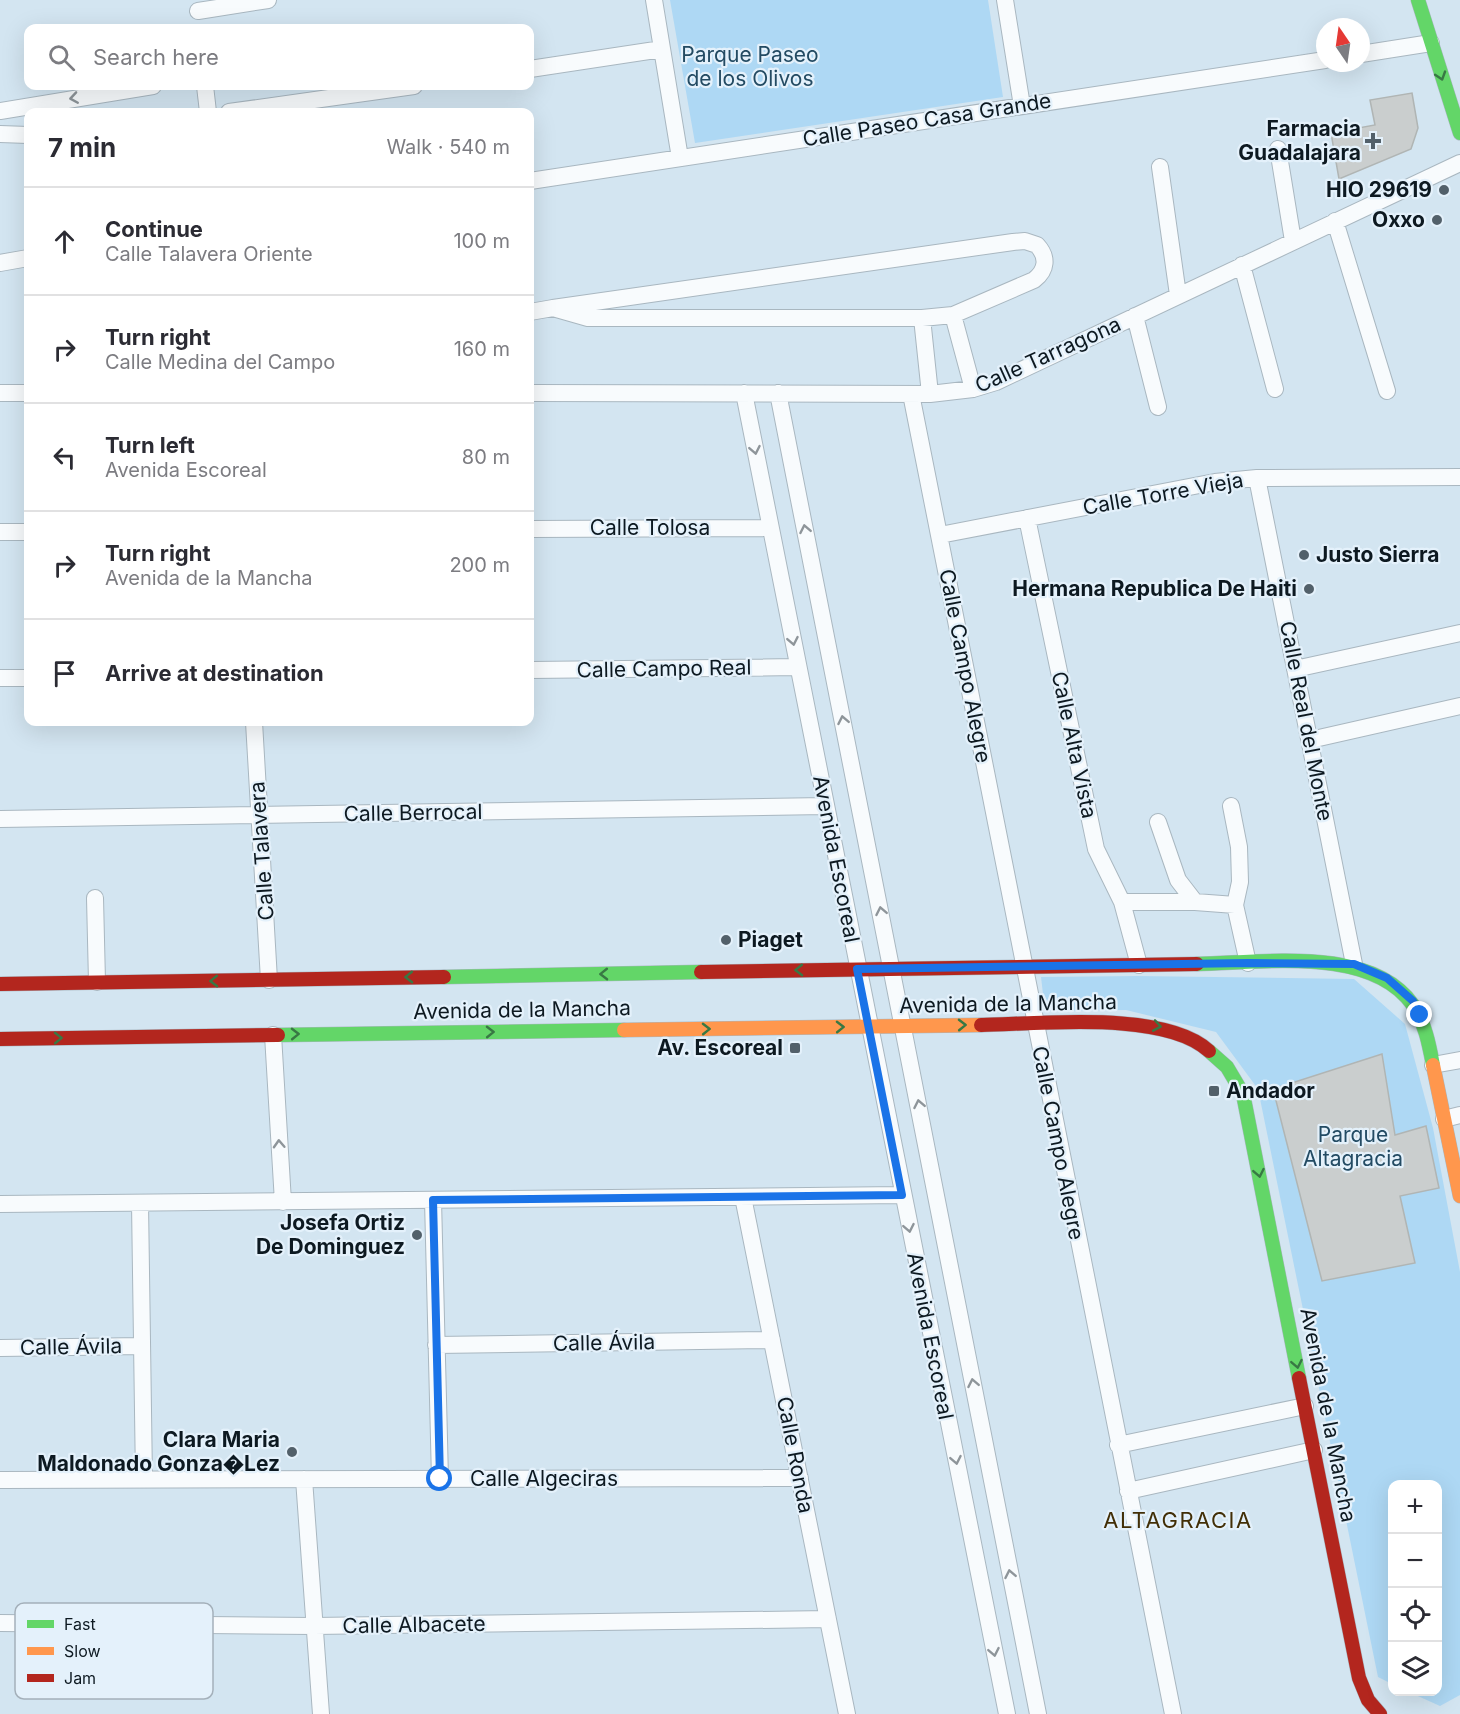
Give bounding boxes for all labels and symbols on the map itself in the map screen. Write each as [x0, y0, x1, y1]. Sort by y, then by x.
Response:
north arrow [1316, 18, 1370, 72]
park label: Parque Paseo de los Olivos [681, 42, 819, 91]
one-way arrow [1434, 70, 1447, 81]
street label: Calle Paseo Casa Grande [801, 88, 1053, 152]
one-way arrow [70, 92, 79, 104]
place label: Farmacia Guadalajara [1238, 116, 1361, 165]
marker: Farmacia Guadalajara [1366, 134, 1380, 148]
place label: HIO 29619 [1326, 177, 1432, 202]
marker: HIO 29619 [1437, 183, 1451, 197]
place label: Oxxo [1372, 207, 1425, 232]
marker: Oxxo [1430, 213, 1444, 227]
street label: Calle Tarragona [971, 311, 1125, 398]
one-way arrow [748, 445, 761, 455]
street label: Calle Torre Vieja [1081, 467, 1245, 520]
street label: Calle Tolosa [590, 515, 710, 540]
one-way arrow [799, 524, 812, 534]
place label: Justo Sierra [1316, 542, 1440, 567]
marker: Justo Sierra [1297, 548, 1311, 562]
street label: Calle Campo Alegre [934, 567, 997, 765]
place label: Hermana Republica De Haiti [1012, 576, 1297, 601]
marker: Hermana Republica De Haiti [1302, 582, 1316, 596]
street label: Calle Real del Monte [1275, 619, 1338, 823]
one-way arrow [786, 636, 799, 646]
street label: Calle Campo Real [576, 654, 752, 683]
street label: Calle Alta Vista [1047, 669, 1102, 821]
one-way arrow [837, 715, 850, 725]
street label: Avenida Escoreal [808, 773, 865, 945]
street label: Calle Talavera [244, 781, 279, 921]
street label: Calle Berrocal [343, 799, 483, 826]
one-way arrow [875, 906, 888, 916]
place label: Piaget [738, 927, 803, 952]
marker: Piaget [719, 933, 733, 947]
one-way arrow [794, 964, 803, 977]
one-way arrow [599, 968, 608, 980]
one-way arrow [404, 971, 413, 983]
one-way arrow [209, 974, 218, 987]
street label: Avenida de la Mancha [899, 989, 1117, 1018]
street label: Avenida de la Mancha [413, 995, 631, 1024]
route end [1406, 1001, 1432, 1027]
one-way arrow [957, 1019, 966, 1031]
one-way arrow [1151, 1019, 1161, 1032]
one-way arrow [836, 1021, 845, 1033]
one-way arrow [702, 1022, 711, 1035]
one-way arrow [486, 1025, 495, 1038]
one-way arrow [291, 1028, 300, 1041]
one-way arrow [54, 1032, 63, 1044]
place label: Av. Escoreal [657, 1035, 783, 1060]
marker: Av. Escoreal [788, 1041, 802, 1055]
street label: Calle Campo Alegre [1027, 1044, 1090, 1242]
place label: Andador [1226, 1078, 1315, 1103]
marker: Andador [1207, 1084, 1221, 1098]
one-way arrow [913, 1099, 926, 1109]
park label: Parque Altagracia [1303, 1122, 1403, 1171]
one-way arrow [273, 1139, 286, 1148]
one-way arrow [1252, 1168, 1265, 1178]
place label: Josefa Ortiz De Dominguez [256, 1210, 405, 1259]
one-way arrow [902, 1223, 915, 1233]
marker: Josefa Ortiz De Dominguez [410, 1228, 424, 1242]
street label: Avenida Escoreal [902, 1250, 959, 1422]
street label: Avenida de la Mancha [1295, 1306, 1362, 1524]
street label: Calle Ávila [553, 1328, 655, 1356]
street label: Calle Ávila [20, 1332, 122, 1360]
one-way arrow [1289, 1359, 1302, 1369]
one-way arrow [967, 1378, 980, 1388]
street label: Calle Ronda [772, 1394, 819, 1515]
place label: Clara Maria Maldonado Gonza�Lez [37, 1427, 280, 1476]
marker: Clara Maria Maldonado Gonza�Lez [285, 1445, 299, 1459]
one-way arrow [948, 1455, 961, 1465]
route start [426, 1465, 452, 1491]
street label: Calle Algeciras [470, 1466, 618, 1491]
district label: ALTAGRACIA [1103, 1507, 1253, 1533]
one-way arrow [1005, 1569, 1018, 1579]
legend [15, 1603, 213, 1699]
street label: Calle Albacete [342, 1611, 486, 1638]
text: Fast [64, 1614, 96, 1634]
text: Slow [64, 1641, 101, 1661]
one-way arrow [987, 1646, 1000, 1656]
text: Jam [64, 1668, 96, 1688]

